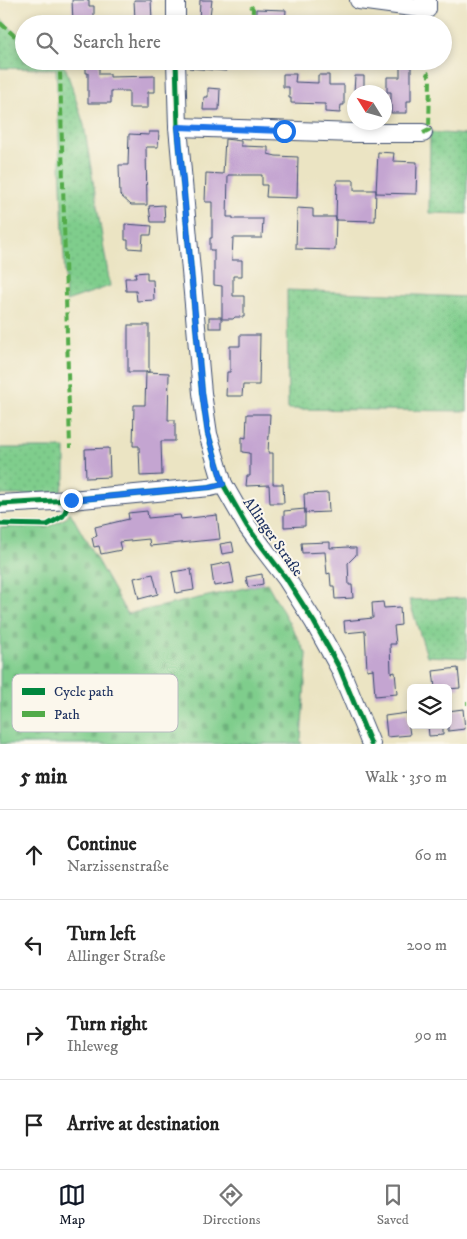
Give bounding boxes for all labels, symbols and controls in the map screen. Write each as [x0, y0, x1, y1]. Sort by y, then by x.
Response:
search box [15, 15, 452, 70]
icon: search [33, 29, 61, 57]
text: Search here [73, 31, 161, 54]
north arrow [347, 85, 392, 130]
route start [273, 120, 296, 143]
route end [60, 489, 83, 512]
street label: Allinger Straße [239, 494, 307, 580]
legend [12, 674, 178, 732]
text: Cycle path [54, 683, 114, 701]
map controls [407, 684, 452, 729]
button: layers [407, 684, 452, 729]
text: Path [54, 706, 81, 724]
text: 5 min [20, 764, 67, 790]
text: Walk · 350 m [365, 767, 447, 787]
text: Continue [67, 833, 137, 856]
icon: ahead [20, 841, 48, 869]
text: 60 m [415, 845, 447, 865]
text: Narzissenstraße [67, 856, 169, 876]
text: Turn left [67, 923, 136, 946]
icon: left [20, 931, 48, 959]
text: 200 m [406, 935, 447, 955]
text: Allinger Straße [67, 946, 166, 966]
text: Turn right [67, 1013, 147, 1036]
icon: right [20, 1021, 48, 1049]
text: 90 m [415, 1025, 447, 1045]
text: Ihleweg [67, 1036, 118, 1056]
icon: arrive [20, 1111, 48, 1139]
text: Arrive at destination [67, 1113, 219, 1136]
tab: Map [58, 1181, 86, 1229]
tab: Directions [202, 1181, 260, 1229]
tab: Saved [377, 1181, 409, 1229]

